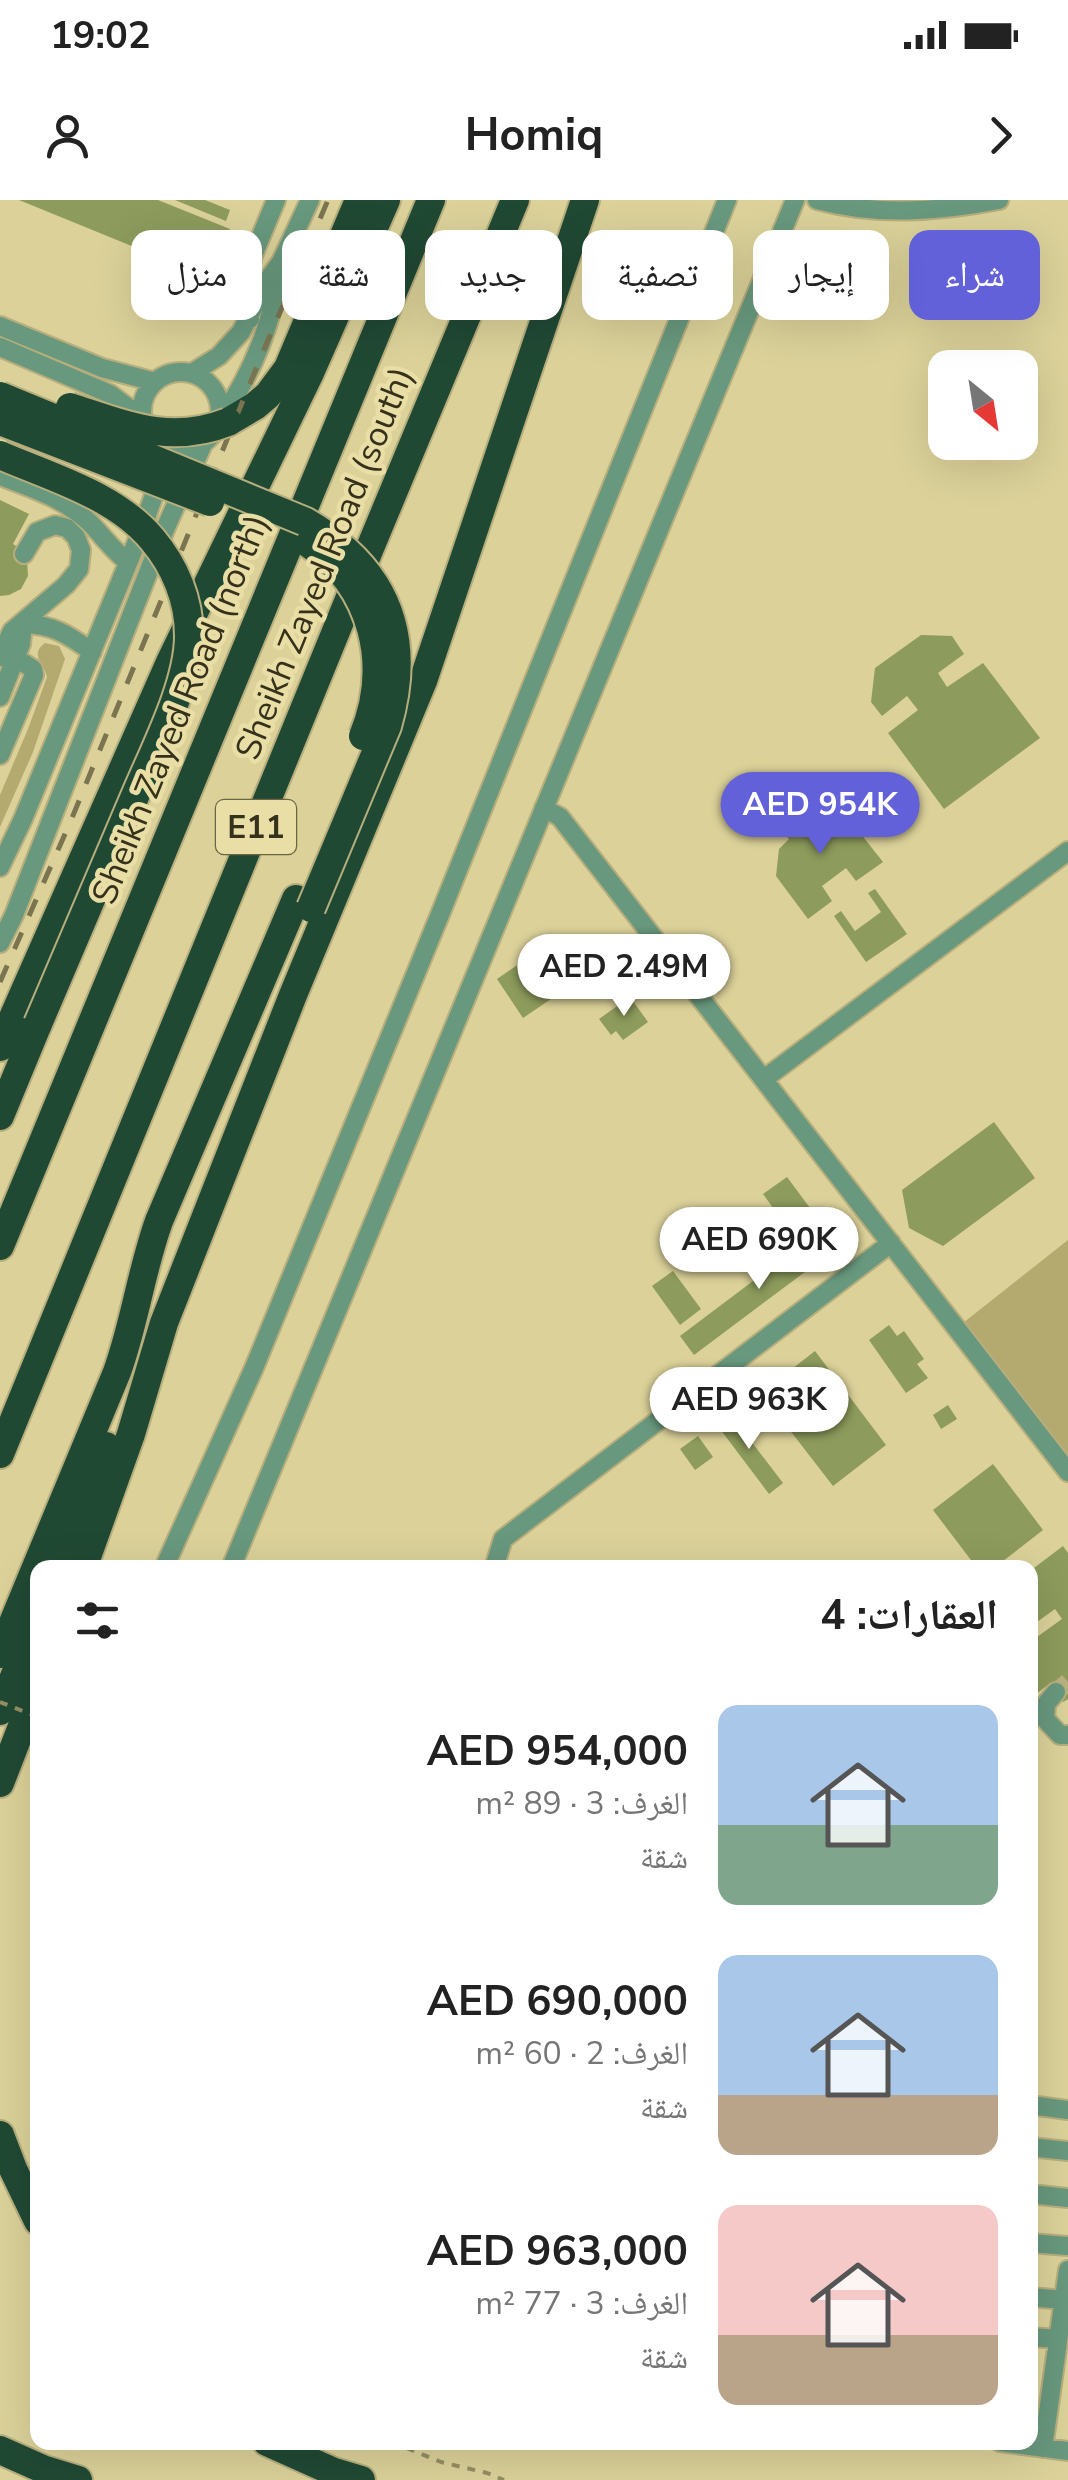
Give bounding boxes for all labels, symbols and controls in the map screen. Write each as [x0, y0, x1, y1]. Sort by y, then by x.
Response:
text: 19:02 [50, 10, 151, 61]
text: Homiq [465, 105, 603, 166]
icon: person [40, 108, 95, 163]
icon: forward [973, 108, 1028, 163]
chip: منزل [131, 230, 262, 320]
chip: شقة [282, 230, 405, 320]
chip: جديد [425, 230, 562, 320]
chip: تصفية [582, 230, 733, 320]
chip: إيجار [753, 230, 889, 320]
chip: شراء [909, 230, 1040, 320]
north arrow [928, 350, 1038, 460]
map controls [928, 350, 1038, 460]
street label: Sheikh Zayed Road (south) [224, 360, 425, 767]
street label: Sheikh Zayed Road (north) [81, 507, 280, 911]
pin: AED 954K [717, 772, 923, 857]
text: AED 954K [743, 783, 897, 826]
road number: E11 [216, 800, 296, 854]
pin: AED 2.49M [510, 934, 738, 1019]
text: AED 2.49M [539, 945, 709, 988]
pin: AED 690K [656, 1207, 862, 1292]
text: AED 690K [682, 1218, 836, 1261]
pin: AED 963K [646, 1367, 852, 1452]
text: AED 963K [672, 1378, 826, 1421]
text: العقارات: 4 [820, 1587, 998, 1644]
icon: filters [70, 1593, 125, 1648]
text: AED 954,000 [427, 1723, 688, 1780]
icon: home [798, 1745, 918, 1865]
text: الغرف: 3 · 89 m² [476, 1782, 688, 1825]
text: شقة [640, 1836, 688, 1879]
text: AED 690,000 [427, 1973, 688, 2030]
icon: home [798, 1995, 918, 2115]
text: الغرف: 2 · 60 m² [476, 2032, 688, 2075]
text: شقة [640, 2086, 688, 2129]
text: AED 963,000 [427, 2223, 688, 2280]
icon: home [798, 2245, 918, 2365]
text: الغرف: 3 · 77 m² [476, 2282, 688, 2325]
text: شقة [640, 2336, 688, 2379]

